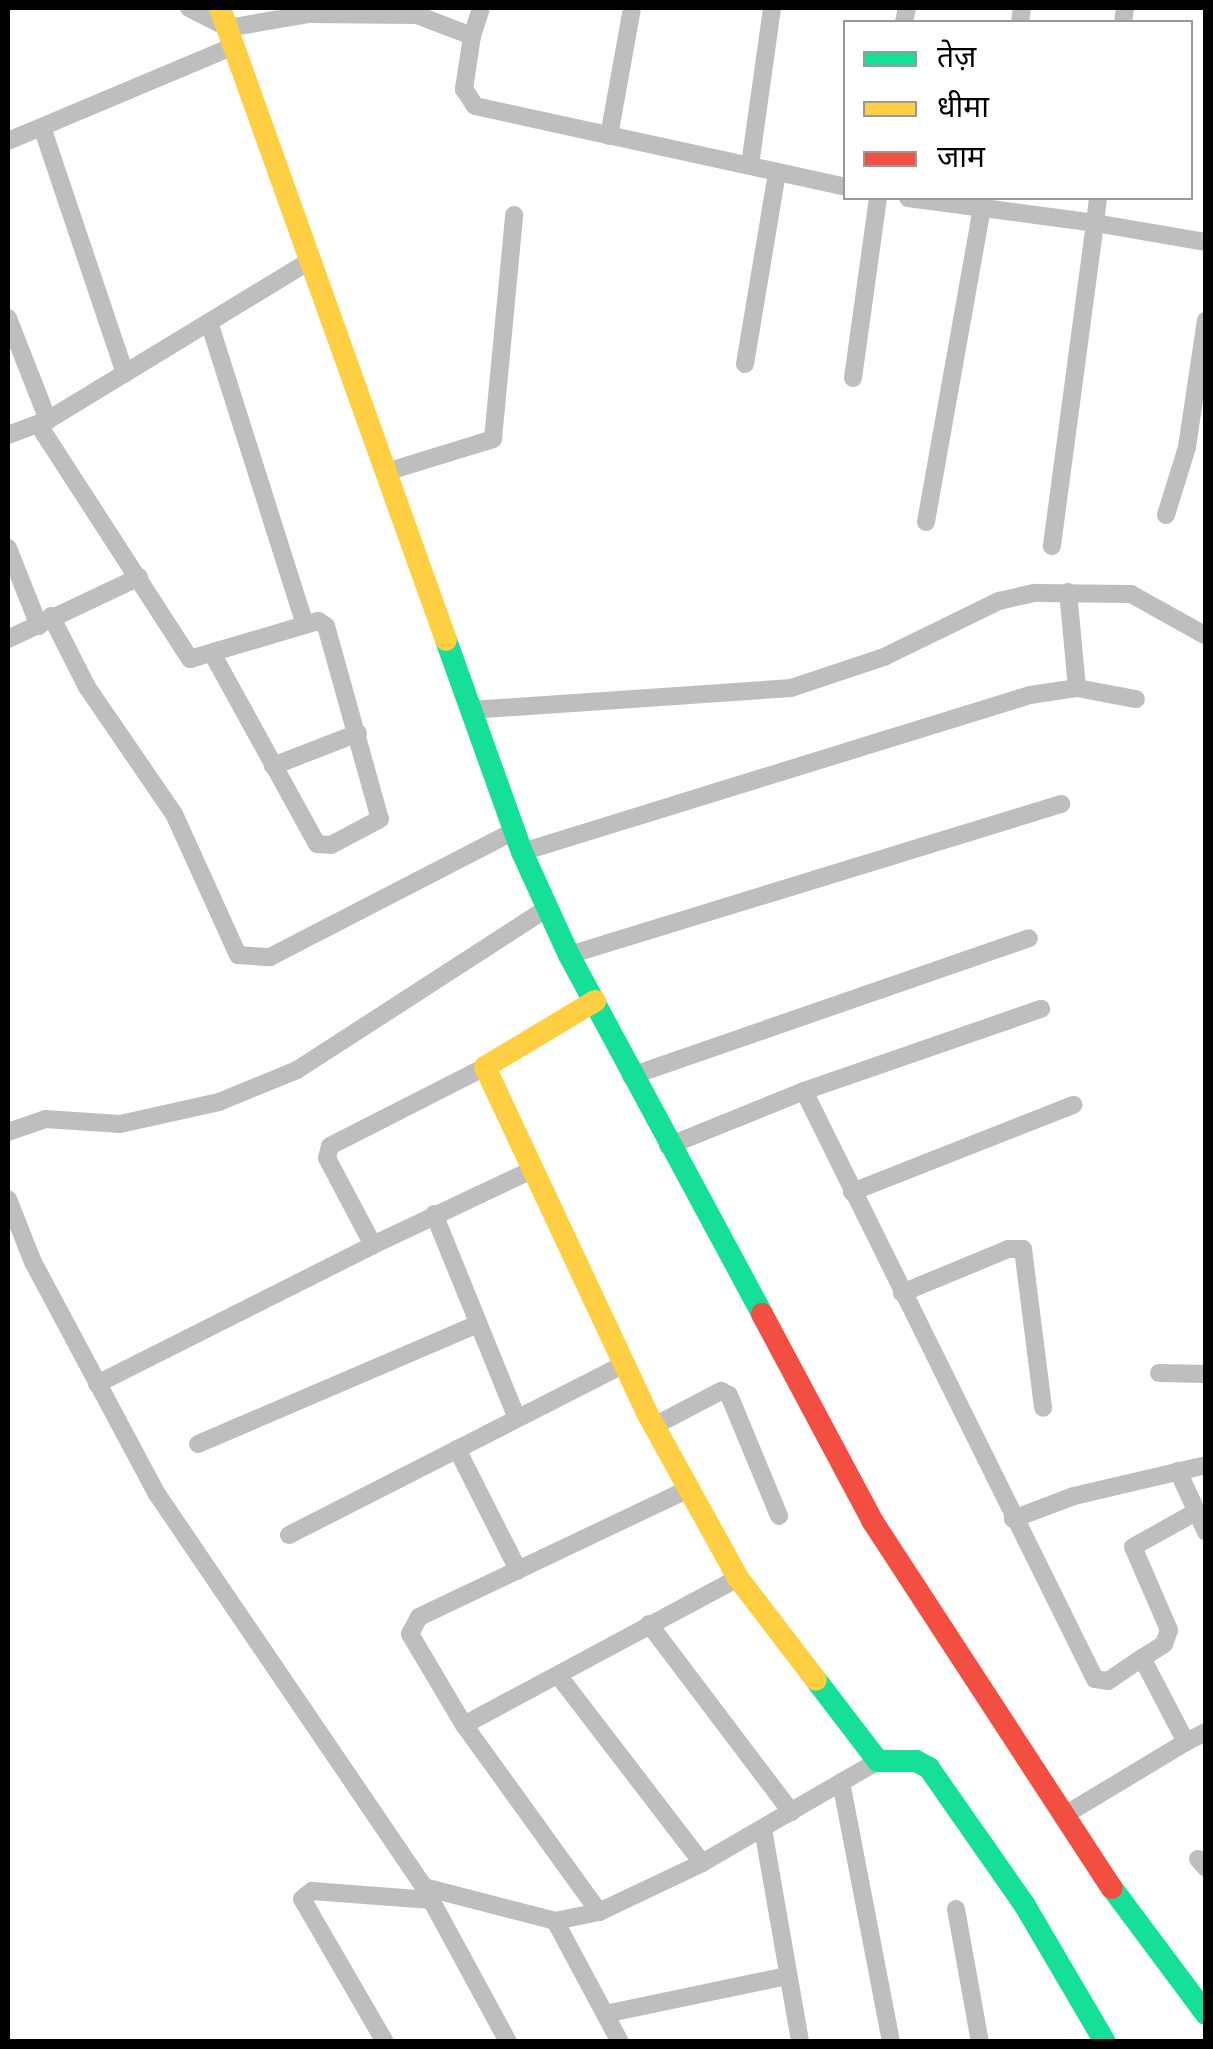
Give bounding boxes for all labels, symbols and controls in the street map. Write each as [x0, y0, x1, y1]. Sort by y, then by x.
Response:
legend [843, 20, 1193, 200]
text: तेज़ [937, 39, 976, 76]
text: धीमा [937, 89, 989, 126]
text: जाम [937, 139, 985, 176]

